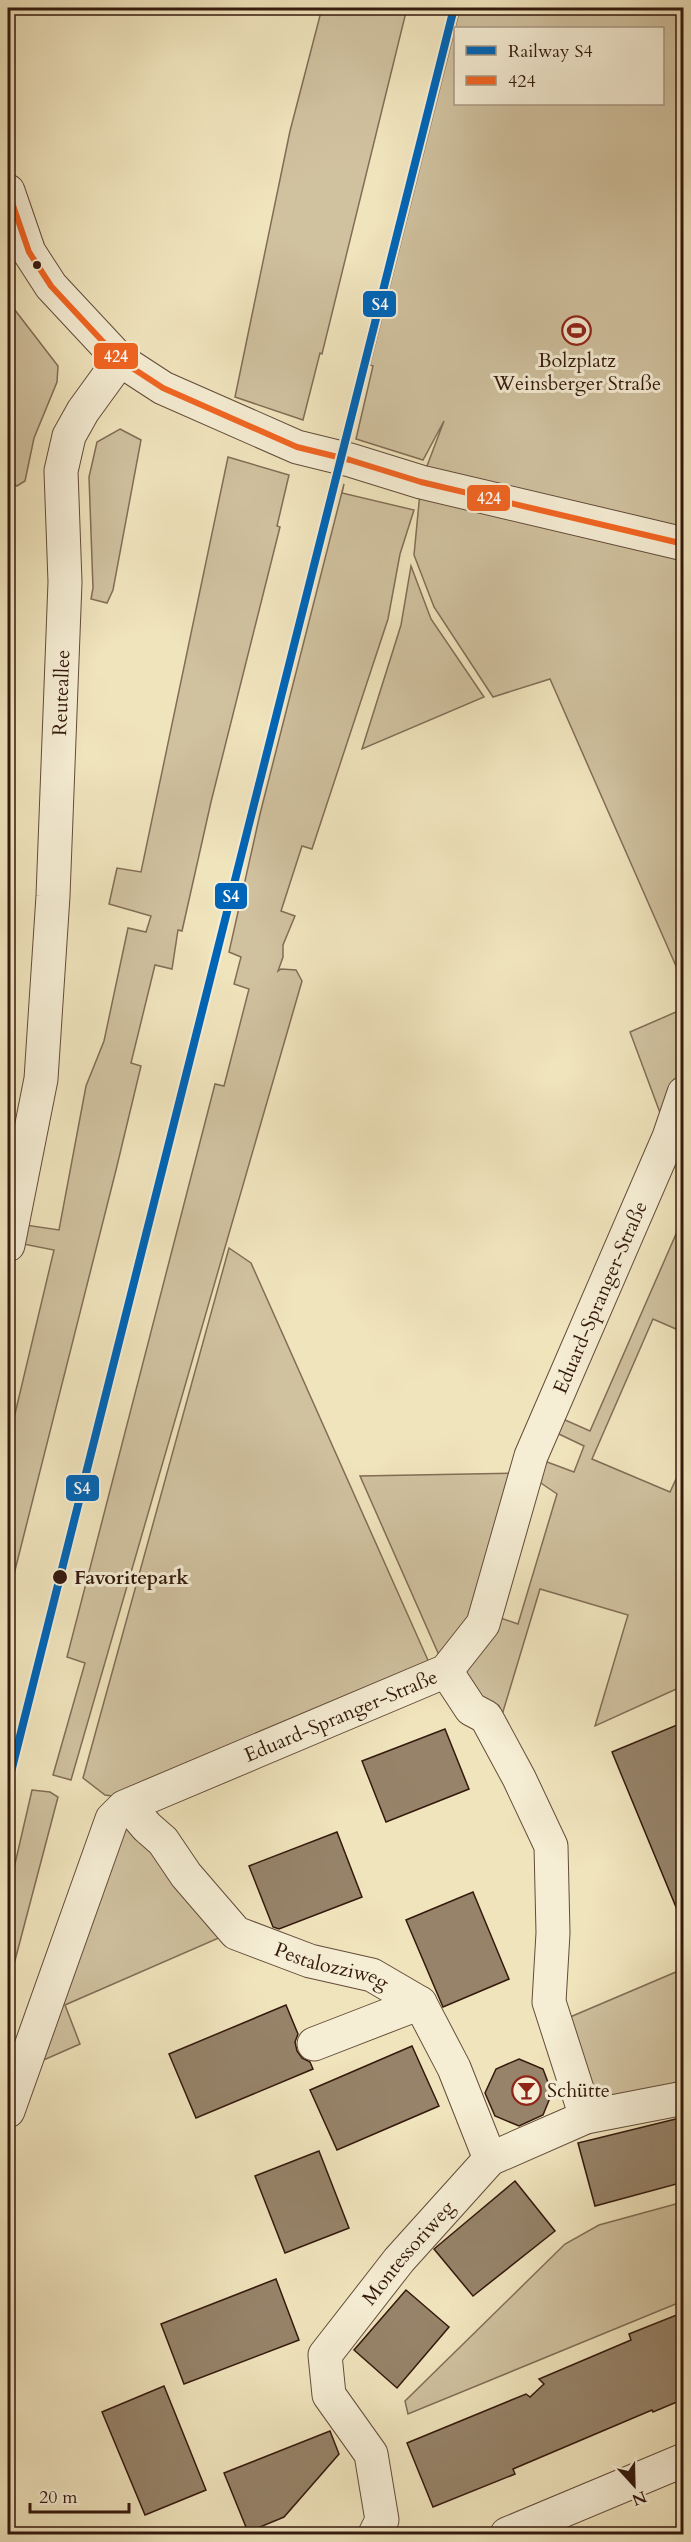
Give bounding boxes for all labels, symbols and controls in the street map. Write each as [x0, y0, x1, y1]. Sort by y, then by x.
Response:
legend [454, 27, 664, 105]
text: Railway S4 [508, 39, 593, 64]
text: 424 [508, 69, 536, 94]
unlabelled marker [31, 259, 43, 271]
line badge: S4 [362, 290, 397, 318]
text: S4 [372, 294, 388, 316]
sports icon: Bolzplatz Weinsberger Straße [561, 314, 593, 346]
line badge: 424 [93, 342, 139, 370]
text: 424 [104, 346, 128, 368]
place label: Bolzplatz Weinsberger Straße [492, 347, 661, 397]
line badge: 424 [466, 484, 511, 512]
text: 424 [477, 488, 501, 510]
street label: Reuteallee [46, 649, 76, 736]
line badge: S4 [214, 882, 248, 910]
text: S4 [223, 886, 239, 908]
street label: Eduard-Spranger-Straße [546, 1197, 653, 1398]
line badge: S4 [65, 1474, 100, 1502]
text: S4 [74, 1478, 90, 1500]
place label: Favoritepark [74, 1564, 189, 1591]
marker: Favoritepark [51, 1568, 69, 1586]
street label: Eduard-Spranger-Straße [240, 1663, 441, 1768]
street label: Pestalozziweg [271, 1935, 395, 1996]
bar icon: Schütte [510, 2074, 542, 2106]
place label: Schütte [547, 2077, 610, 2104]
street label: Montessoriweg [355, 2194, 461, 2311]
north arrow [604, 2455, 664, 2515]
scale bar [30, 2476, 129, 2514]
text: 20 m [39, 2485, 78, 2510]
text: N [629, 2485, 650, 2511]

